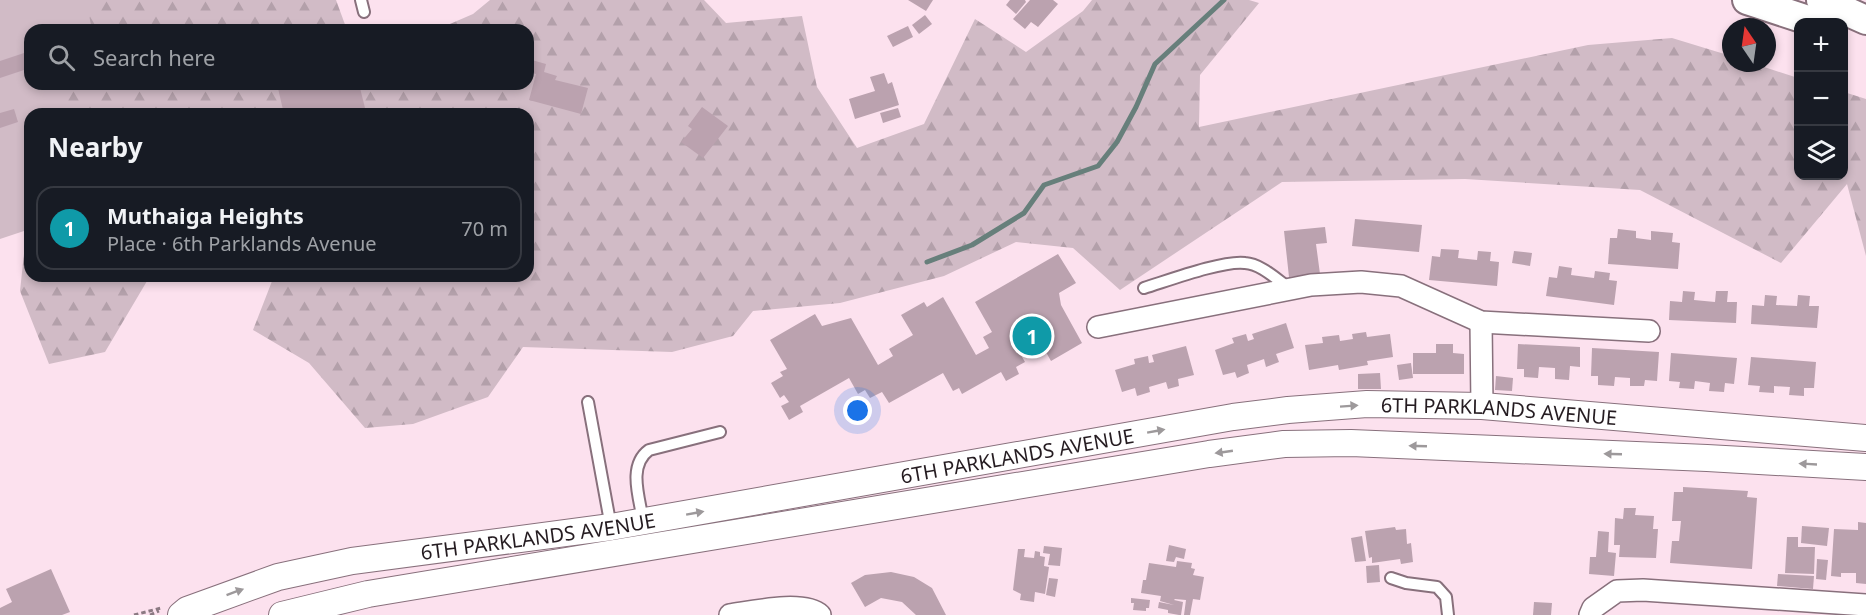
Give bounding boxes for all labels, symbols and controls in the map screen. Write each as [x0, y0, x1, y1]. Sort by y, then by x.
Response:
north arrow [1722, 18, 1776, 72]
map controls [1794, 18, 1848, 180]
button: + [1794, 18, 1848, 72]
search box [24, 24, 534, 90]
icon: search [45, 41, 78, 74]
text: Search here [93, 42, 215, 72]
button: − [1794, 72, 1848, 126]
button: layers [1794, 126, 1848, 180]
text: Nearby [48, 129, 143, 165]
text: Muthaiga Heights [107, 200, 304, 230]
text: 1 [64, 215, 75, 242]
text: 70 m [461, 215, 508, 242]
text: Place · 6th Parklands Avenue [107, 230, 377, 257]
pin: 1 [1012, 314, 1052, 358]
street label: 6TH PARKLANDS AVENUE [1381, 391, 1618, 431]
your location [843, 396, 872, 425]
one-way arrow [1339, 401, 1358, 410]
street label: 6TH PARKLANDS AVENUE [898, 421, 1136, 489]
one-way arrow [1146, 426, 1165, 435]
one-way arrow [1409, 441, 1428, 450]
one-way arrow [1214, 448, 1233, 457]
one-way arrow [1603, 450, 1622, 459]
one-way arrow [1798, 459, 1817, 469]
street label: 6TH PARKLANDS AVENUE [419, 506, 657, 565]
one-way arrow [686, 508, 705, 517]
one-way arrow [226, 587, 244, 597]

